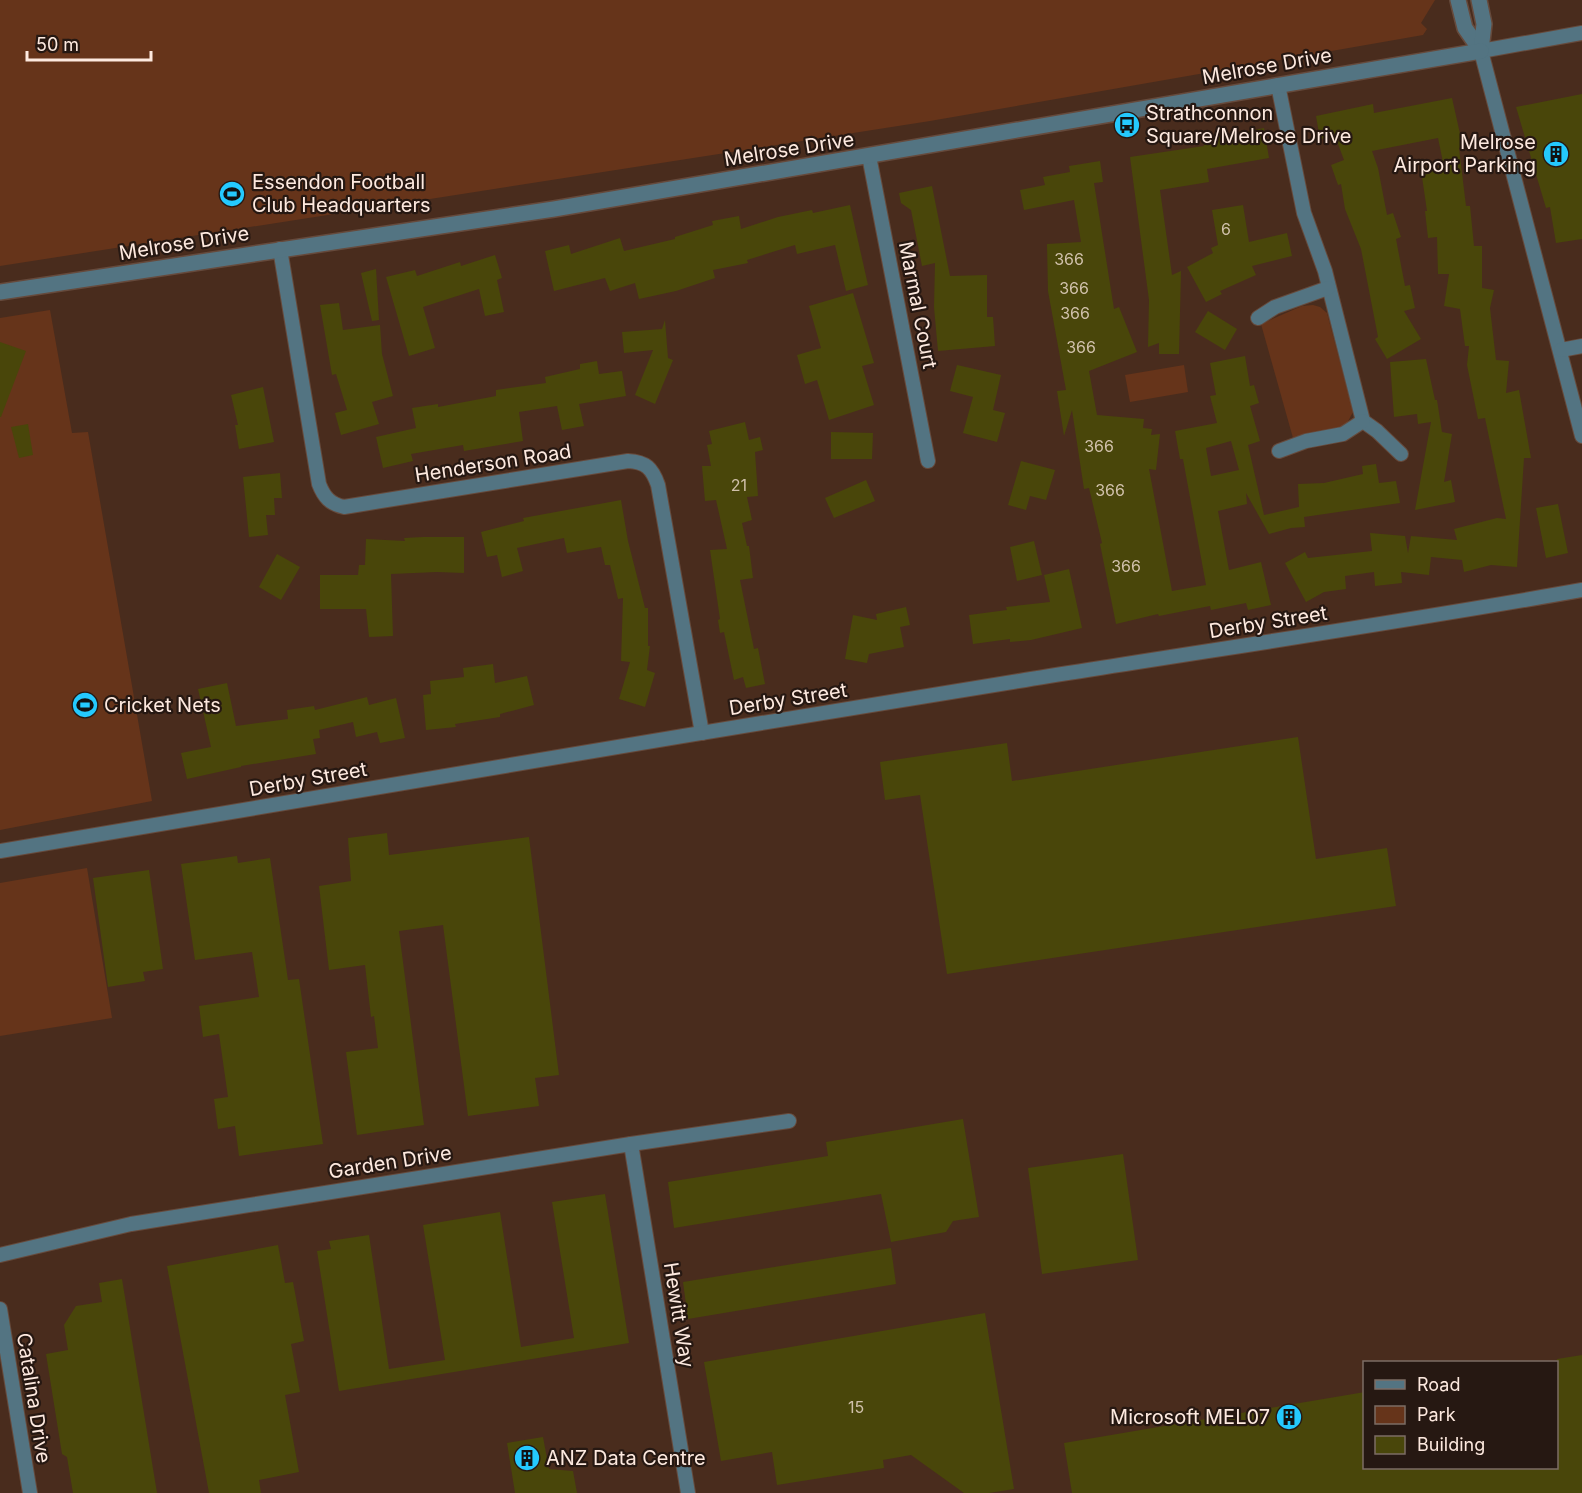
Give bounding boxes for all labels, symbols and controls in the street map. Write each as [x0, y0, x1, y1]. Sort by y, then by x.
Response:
scale bar [27, 24, 152, 62]
text: 50 m [36, 34, 79, 55]
street label: Melrose Drive [1200, 43, 1334, 89]
place label: Strathconnon Square/Melrose Drive [1146, 101, 1351, 148]
bus stop icon: Strathconnon Square/Melrose Drive [1112, 110, 1142, 140]
street label: Melrose Drive [722, 127, 856, 171]
place label: Melrose Airport Parking [1393, 130, 1536, 177]
building icon: Melrose Airport Parking [1541, 139, 1571, 169]
place label: Essendon Football Club Headquarters [252, 170, 431, 217]
sports icon: Essendon Football Club Headquarters [217, 179, 247, 209]
house number: 6 [1221, 219, 1231, 239]
street label: Melrose Drive [117, 221, 251, 265]
street label: Marmal Court [894, 239, 942, 371]
house number: 366 [1054, 249, 1084, 269]
house number: 366 [1059, 278, 1089, 298]
house number: 366 [1060, 303, 1090, 323]
house number: 366 [1066, 337, 1096, 357]
house number: 366 [1084, 436, 1114, 456]
street label: Henderson Road [413, 439, 573, 487]
house number: 21 [731, 475, 747, 495]
house number: 366 [1095, 480, 1125, 500]
house number: 366 [1111, 556, 1141, 576]
street label: Derby Street [1207, 601, 1329, 643]
street label: Derby Street [727, 678, 849, 720]
sports icon: Cricket Nets [70, 690, 100, 720]
place label: Cricket Nets [104, 693, 221, 717]
street label: Derby Street [247, 757, 369, 801]
street label: Garden Drive [327, 1140, 453, 1184]
street label: Hewitt Way [659, 1261, 699, 1369]
street label: Catalina Drive [12, 1331, 56, 1465]
legend [1363, 1361, 1558, 1469]
text: Road [1417, 1374, 1460, 1395]
house number: 15 [848, 1397, 864, 1417]
building icon: Microsoft MEL07 [1274, 1402, 1304, 1432]
text: Park [1417, 1404, 1456, 1425]
place label: Microsoft MEL07 [1110, 1405, 1270, 1429]
text: Building [1417, 1434, 1485, 1455]
building icon: ANZ Data Centre [512, 1443, 542, 1473]
place label: ANZ Data Centre [546, 1446, 706, 1470]

